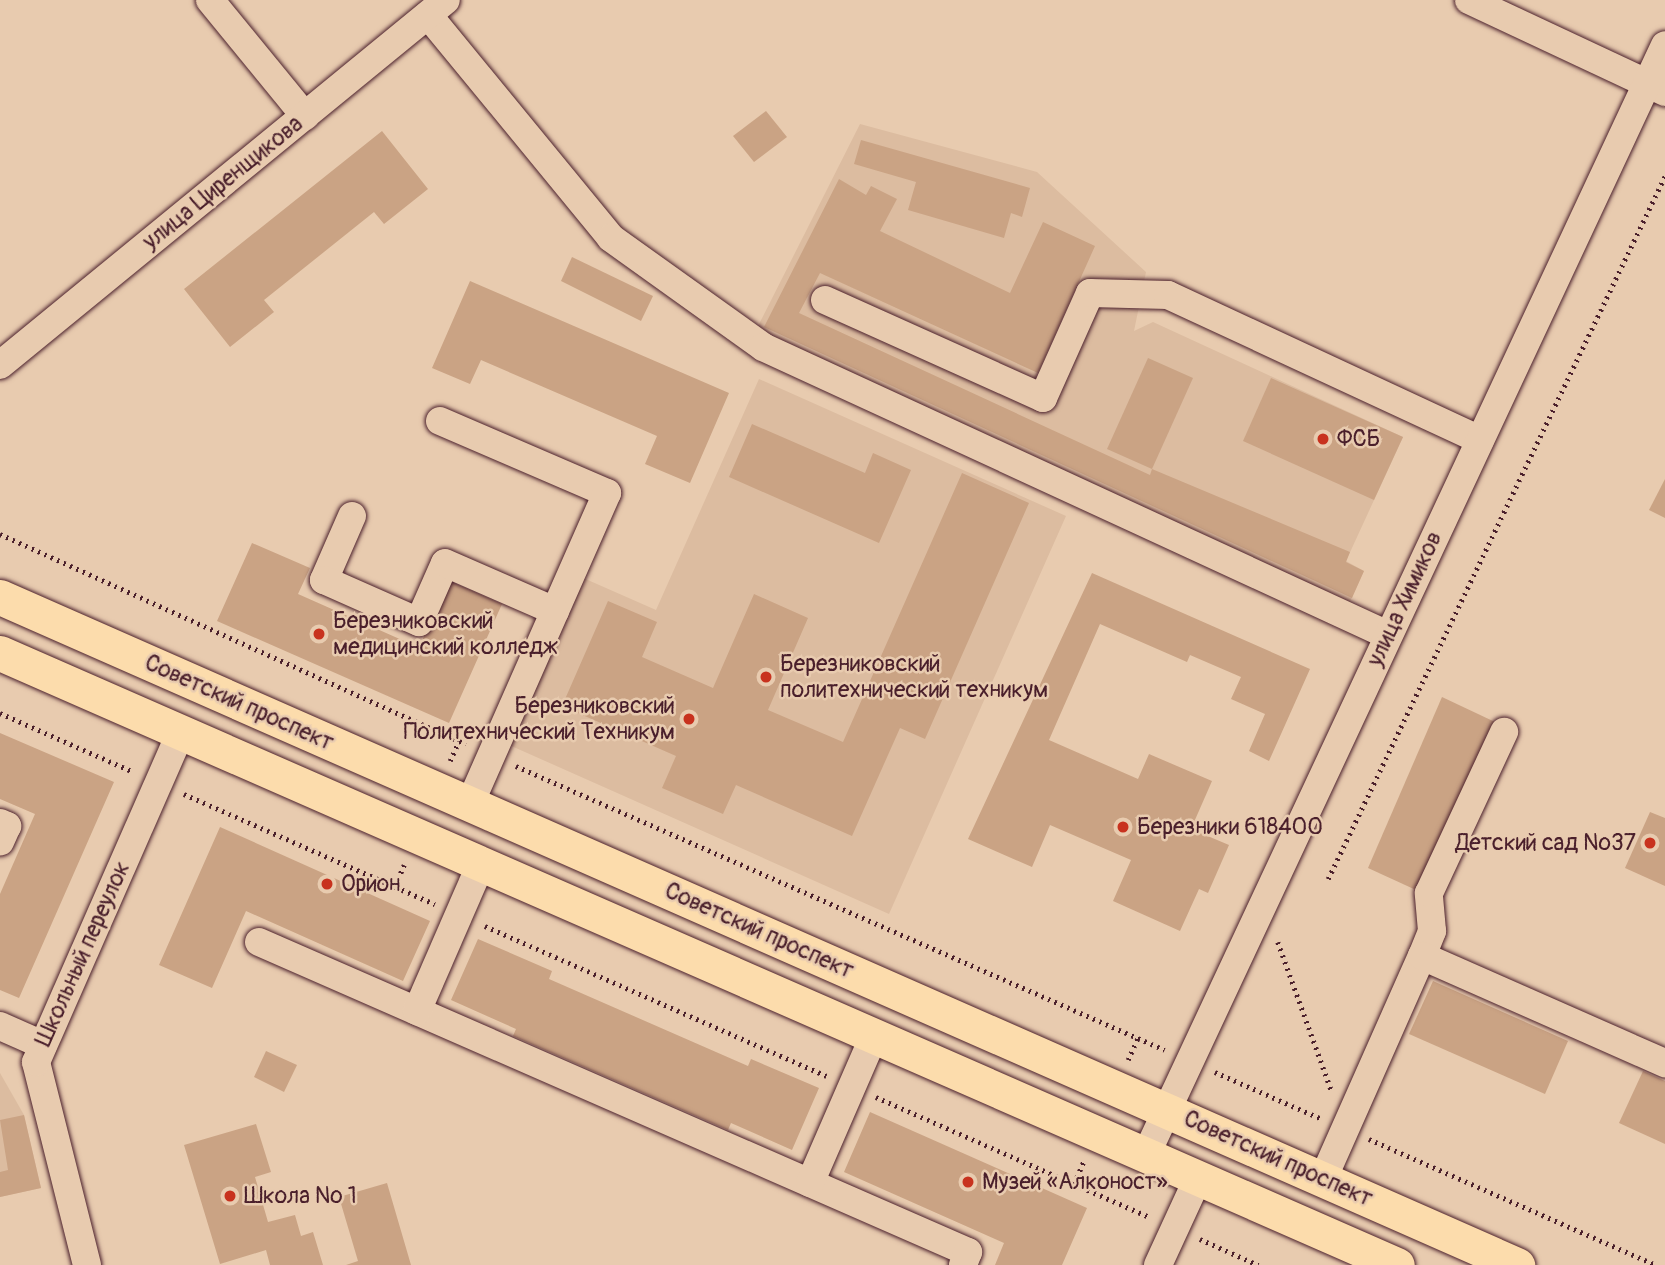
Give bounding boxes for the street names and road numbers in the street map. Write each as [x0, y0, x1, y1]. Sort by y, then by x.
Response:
street label: улица Циренщикова [138, 110, 308, 256]
street label: улица Химиков [1362, 527, 1448, 671]
street label: Советский проспект [140, 649, 338, 757]
street label: Школьный переулок [30, 857, 136, 1051]
street label: Советский проспект [660, 877, 858, 985]
street label: Советский проспект [1179, 1105, 1377, 1213]

